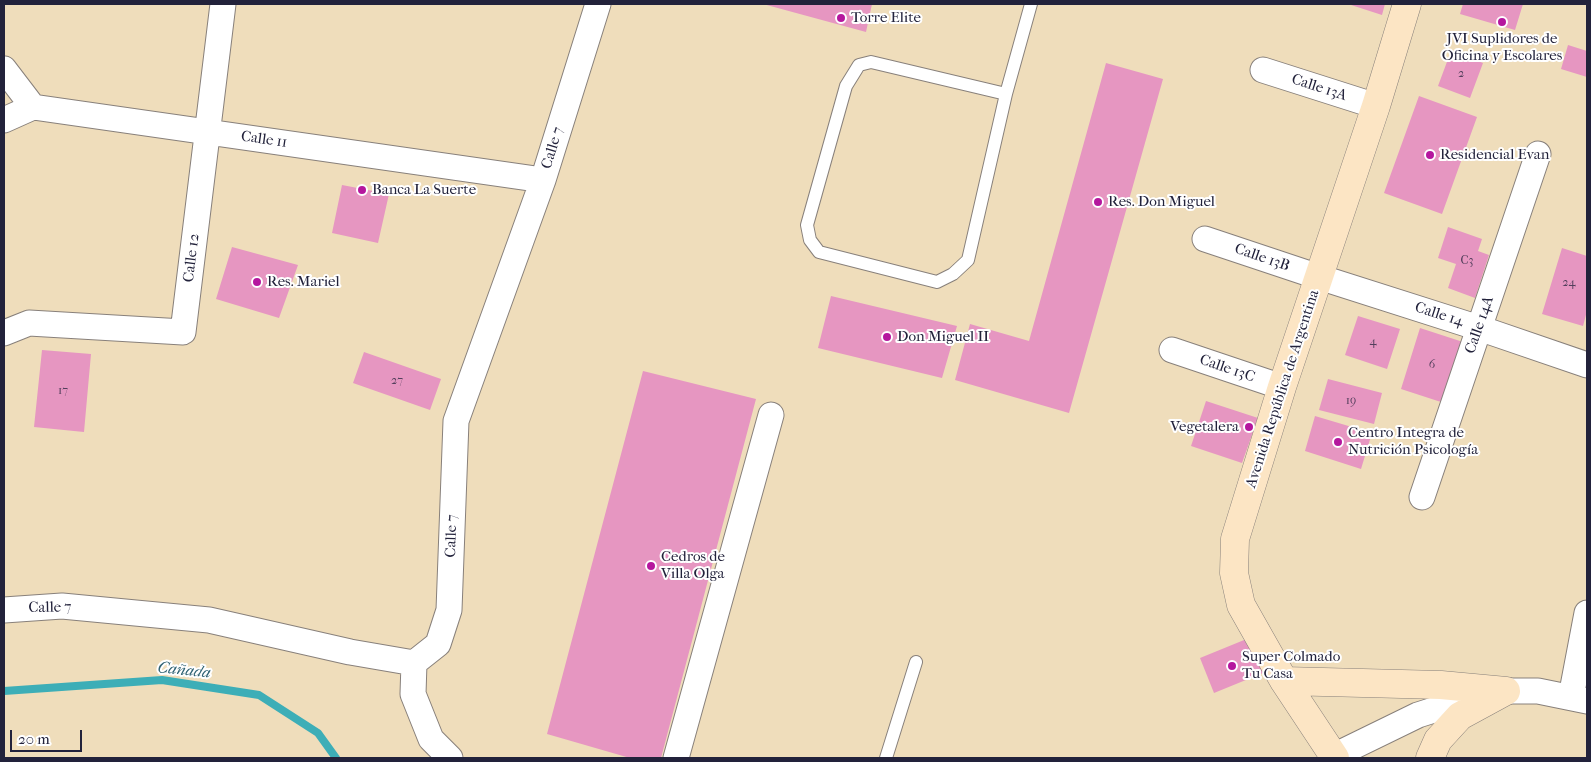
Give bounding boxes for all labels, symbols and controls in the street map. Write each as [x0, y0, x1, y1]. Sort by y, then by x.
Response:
place label: Torre Elite [851, 9, 921, 27]
marker: Torre Elite [835, 12, 847, 24]
marker: JVI Suplidores de Oficina y Escolares [1496, 16, 1508, 28]
place label: JVI Suplidores de Oficina y Escolares [1442, 30, 1562, 65]
house number: 2 [1458, 67, 1464, 81]
street label: Calle 13A [1289, 71, 1349, 105]
street label: Calle 7 [538, 125, 568, 171]
street label: Calle 11 [240, 128, 288, 152]
place label: Residencial Evan [1440, 146, 1549, 164]
marker: Residencial Evan [1424, 149, 1436, 161]
place label: Banca La Suerte [372, 181, 476, 199]
marker: Banca La Suerte [356, 184, 368, 196]
place label: Res. Don Miguel [1108, 193, 1215, 211]
marker: Res. Don Miguel [1092, 196, 1104, 208]
street label: Calle 12 [180, 233, 204, 283]
street label: Calle 13B [1232, 240, 1292, 276]
house number: C3 [1460, 254, 1474, 268]
place label: Res. Mariel [267, 273, 340, 291]
marker: Res. Mariel [251, 276, 263, 288]
house number: 24 [1562, 276, 1576, 290]
street label: Avenida República de Argentina [1242, 288, 1324, 490]
street label: Calle 14A [1462, 294, 1498, 356]
street label: Calle 14 [1412, 299, 1466, 331]
place label: Don Miguel II [897, 328, 989, 346]
marker: Don Miguel II [881, 331, 893, 343]
house number: 4 [1369, 335, 1377, 349]
street label: Calle 13C [1197, 351, 1257, 387]
house number: 6 [1429, 358, 1435, 372]
house number: 27 [391, 374, 403, 388]
house number: 17 [58, 384, 68, 398]
house number: 19 [1346, 394, 1356, 408]
place label: Vegetalera [1170, 418, 1239, 436]
marker: Vegetalera [1243, 421, 1255, 433]
place label: Centro Integra de Nutrición Psicología [1348, 424, 1478, 459]
marker: Centro Integra de Nutrición Psicología [1332, 436, 1344, 448]
street label: Calle 7 [442, 514, 462, 558]
place label: Cedros de Villa Olga [661, 548, 725, 583]
marker: Cedros de Villa Olga [645, 560, 657, 572]
street label: Calle 7 [28, 599, 72, 617]
place label: Super Colmado Tu Casa [1242, 648, 1340, 683]
water label: Cañada [157, 659, 211, 683]
marker: Super Colmado Tu Casa [1226, 660, 1238, 672]
scale bar [12, 720, 85, 752]
text: 20 m [18, 730, 50, 748]

